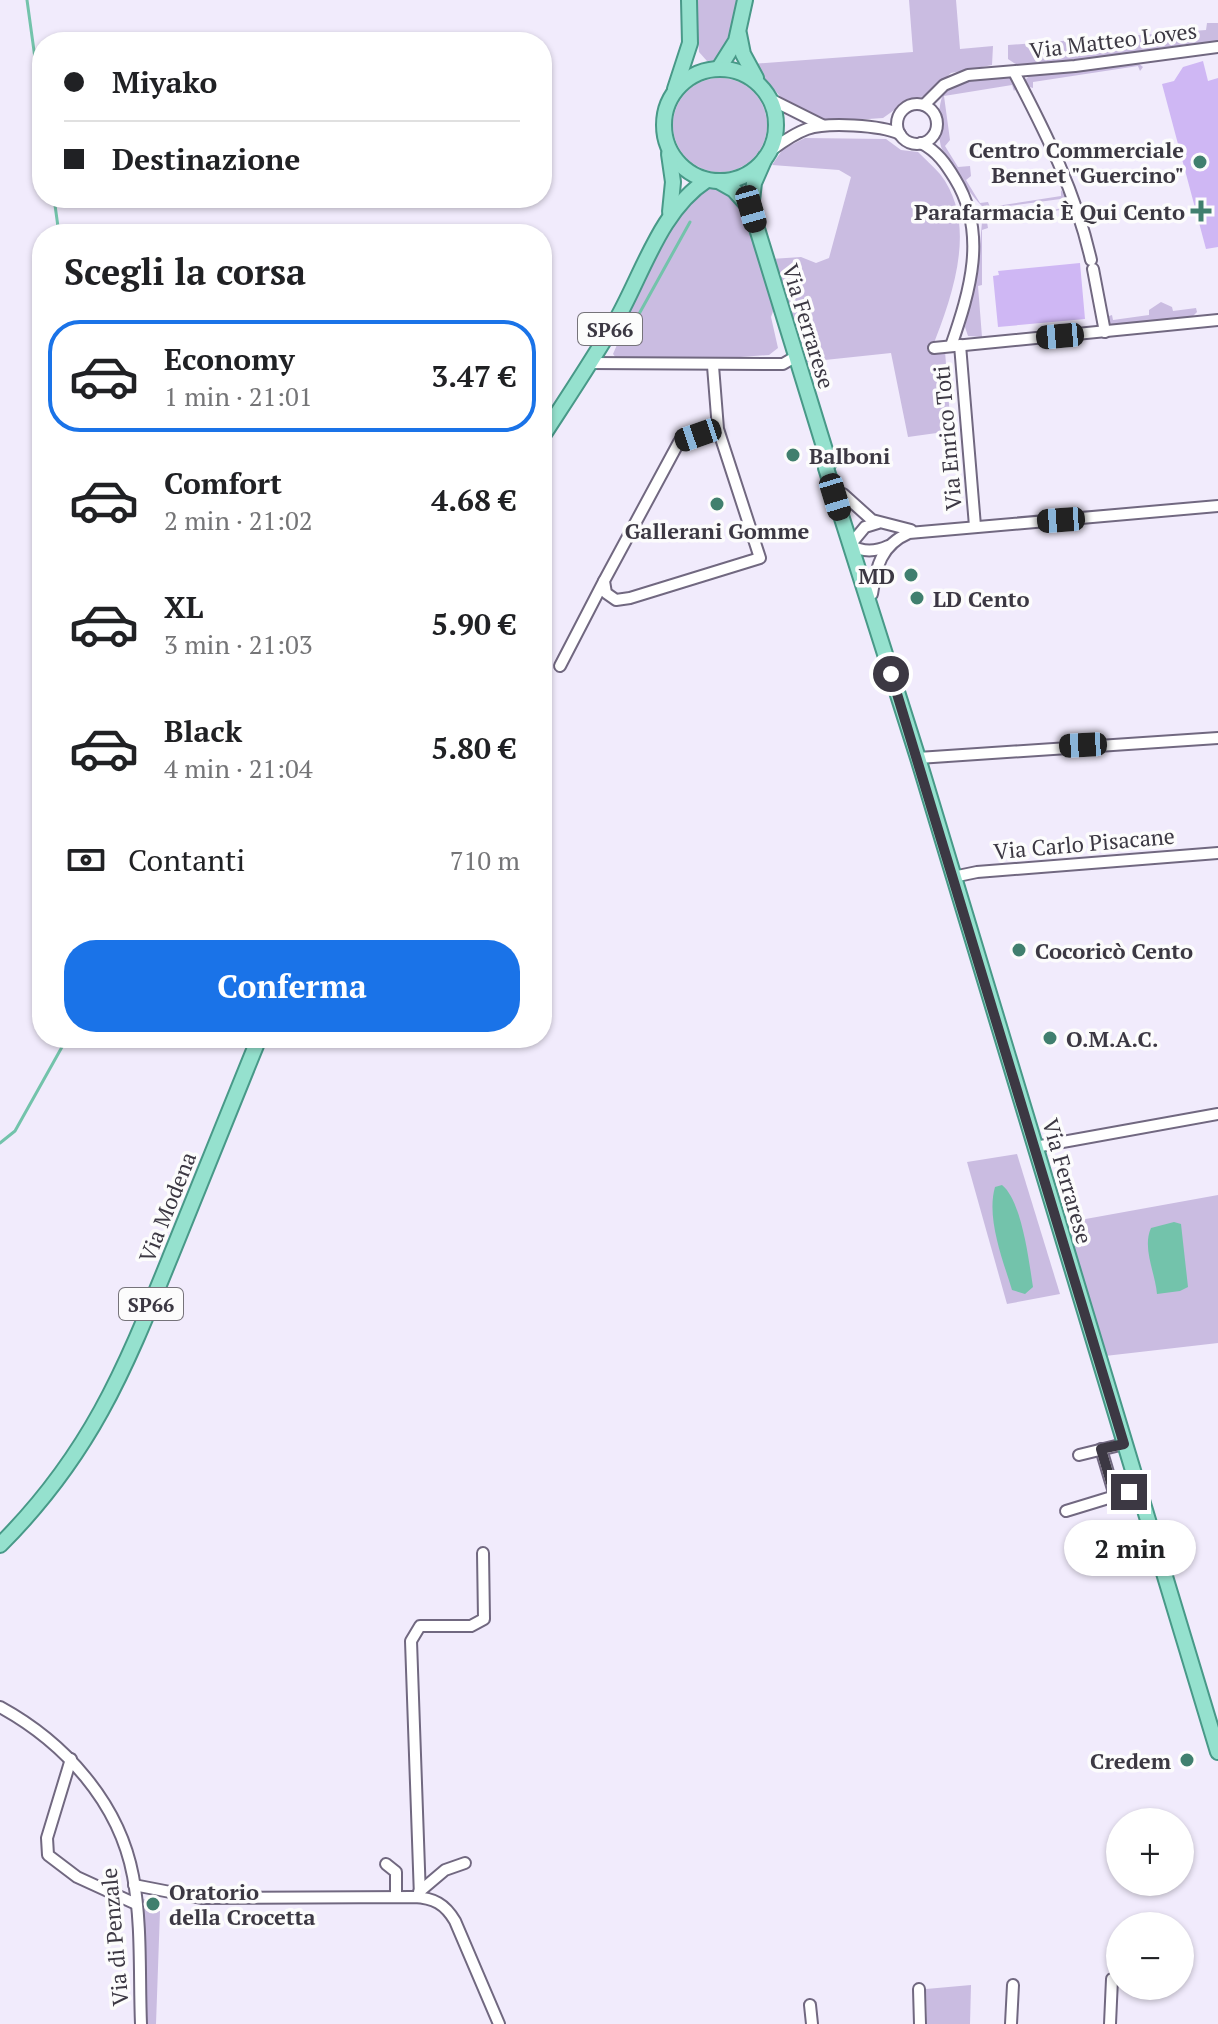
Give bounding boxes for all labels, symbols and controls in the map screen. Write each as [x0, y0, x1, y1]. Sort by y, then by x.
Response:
street label: Via Matteo Loves [1028, 15, 1198, 65]
text: Miyako [112, 62, 217, 102]
place label: Centro Commerciale Bennet "Guercino" [969, 135, 1184, 189]
text: Destinazione [112, 139, 300, 179]
marker: Centro Commerciale Bennet "Guercino" [1191, 153, 1209, 171]
car [733, 183, 769, 235]
place label: Parafarmacia È Qui Cento [914, 197, 1185, 226]
marker: Parafarmacia È Qui Cento [1192, 202, 1210, 220]
text: Scegli la corsa [64, 248, 306, 295]
street label: Via Ferrarese [776, 260, 842, 392]
road number: SP66 [578, 313, 642, 345]
car [1035, 322, 1085, 350]
text: Economy [164, 339, 295, 379]
icon: car [68, 340, 140, 412]
text: 3.47 € [431, 356, 516, 396]
street label: Via Enrico Toti [926, 364, 968, 512]
text: 1 min · 21:01 [164, 379, 313, 413]
car [671, 416, 725, 454]
place label: Balboni [809, 441, 890, 470]
marker: Balboni [784, 446, 802, 464]
text: Comfort [164, 463, 282, 503]
icon: car [68, 464, 140, 536]
car [817, 471, 853, 523]
text: 4.68 € [431, 480, 516, 520]
marker: Gallerani Gomme [708, 495, 726, 513]
text: 2 min · 21:02 [164, 503, 313, 537]
car [1036, 506, 1086, 534]
place label: Gallerani Gomme [625, 516, 809, 545]
place label: MD [858, 561, 895, 590]
marker: MD [902, 566, 920, 584]
place label: LD Cento [933, 584, 1030, 613]
text: XL [164, 587, 203, 627]
icon: car [68, 588, 140, 660]
marker: LD Cento [908, 589, 926, 607]
text: 5.90 € [431, 604, 516, 644]
text: 3 min · 21:03 [164, 627, 313, 661]
route start [873, 656, 909, 692]
text: Black [164, 711, 242, 751]
icon: car [68, 712, 140, 784]
text: 5.80 € [431, 728, 516, 768]
car [1058, 732, 1108, 758]
text: 4 min · 21:04 [164, 751, 313, 785]
street label: Via Carlo Pisacane [992, 821, 1176, 865]
icon: cash [64, 838, 108, 882]
text: Contanti [128, 840, 245, 880]
text: 710 m [450, 843, 520, 877]
place label: Cocoricò Cento [1035, 936, 1193, 965]
button: Conferma [64, 940, 520, 1032]
marker: Cocoricò Cento [1010, 941, 1028, 959]
place label: O.M.A.C. [1066, 1024, 1158, 1053]
marker: O.M.A.C. [1041, 1029, 1059, 1047]
street label: Via Ferrarese [1036, 1115, 1100, 1247]
street label: Via Modena [132, 1147, 202, 1267]
road number: SP66 [119, 1288, 183, 1320]
route end [1111, 1474, 1147, 1510]
callout: 2 min [1063, 1520, 1195, 1576]
text: 2 min [1094, 1531, 1166, 1565]
place label: Credem [1090, 1746, 1172, 1775]
marker: Credem [1178, 1751, 1196, 1769]
map controls [1106, 1808, 1194, 2000]
button: + [1106, 1808, 1194, 1896]
street label: Via di Penzale [94, 1867, 134, 2007]
place label: Oratorio della Crocetta [169, 1877, 315, 1931]
marker: Oratorio della Crocetta [144, 1895, 162, 1913]
button: − [1106, 1912, 1194, 2000]

